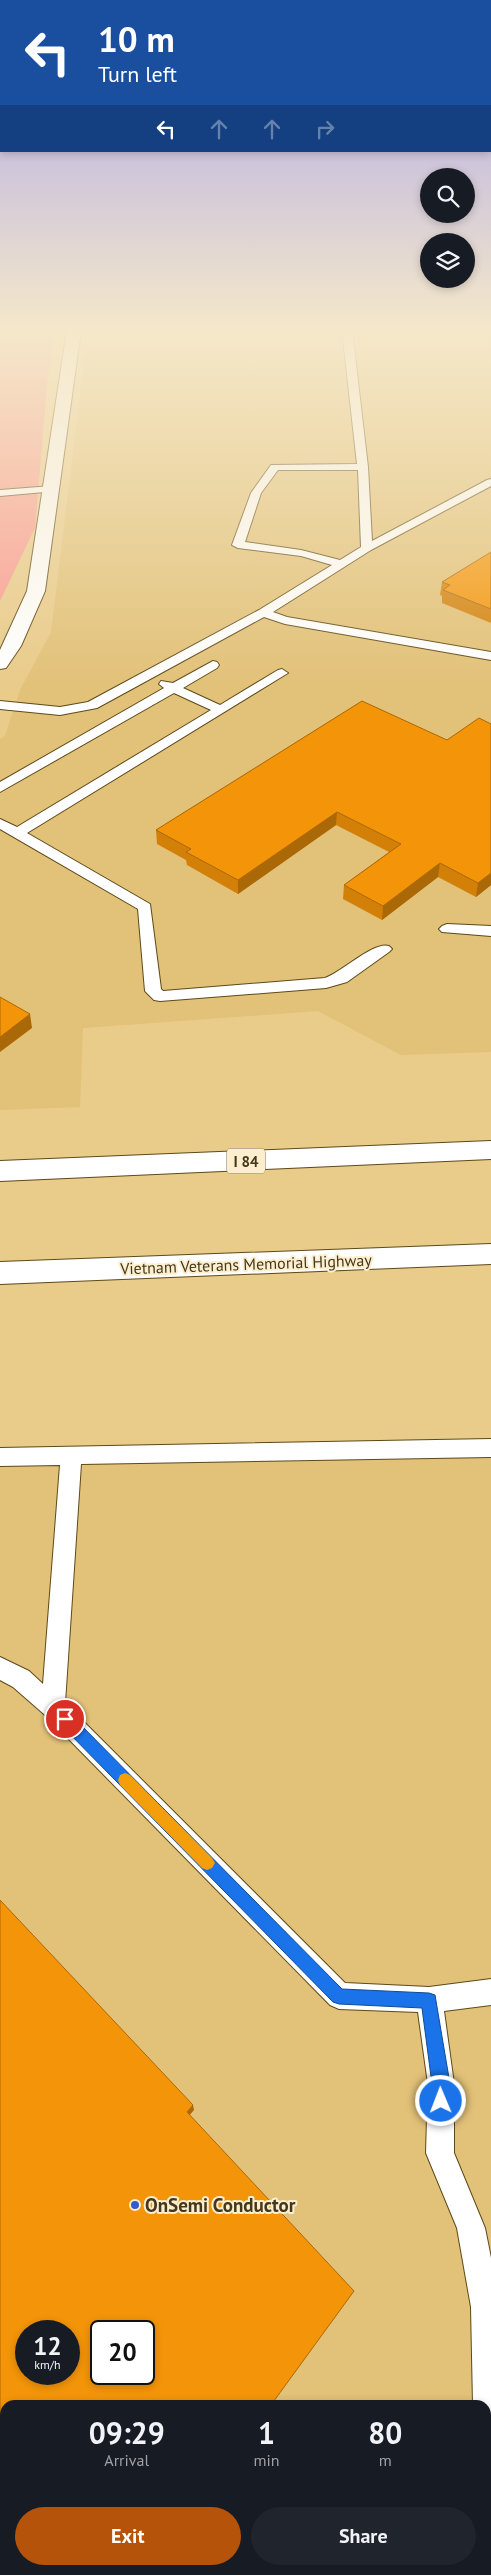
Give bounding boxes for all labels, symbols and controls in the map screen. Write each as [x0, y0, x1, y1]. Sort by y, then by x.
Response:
text: 10 m [98, 16, 175, 62]
icon: left [15, 20, 80, 85]
text: Turn left [98, 60, 177, 88]
icon: left [152, 115, 180, 143]
icon: ahead [205, 115, 233, 143]
icon: ahead [258, 115, 286, 143]
icon: right [311, 115, 339, 143]
map controls [420, 168, 475, 288]
button: search [420, 168, 475, 223]
button: layers [420, 233, 475, 288]
road number: I 84 [227, 1148, 265, 1174]
street label: Vietnam Veterans Memorial Highway [119, 1250, 373, 1278]
pin [44, 1698, 86, 1740]
icon: arrive [51, 1705, 79, 1733]
position arrow [414, 2074, 466, 2126]
place label: OnSemi Conductor [145, 2193, 296, 2217]
marker: OnSemi Conductor [129, 2199, 141, 2211]
speed limit sign: 20 [90, 2320, 155, 2385]
text: 12 [33, 2330, 62, 2362]
text: km/h [34, 2357, 61, 2372]
text: 09:29 [89, 2413, 165, 2452]
text: 1 [258, 2413, 275, 2452]
text: 80 [368, 2413, 402, 2452]
text: Arrival [104, 2450, 149, 2470]
text: min [254, 2450, 280, 2470]
text: m [379, 2450, 392, 2470]
button: Exit [15, 2507, 241, 2565]
button: Share [251, 2507, 476, 2565]

